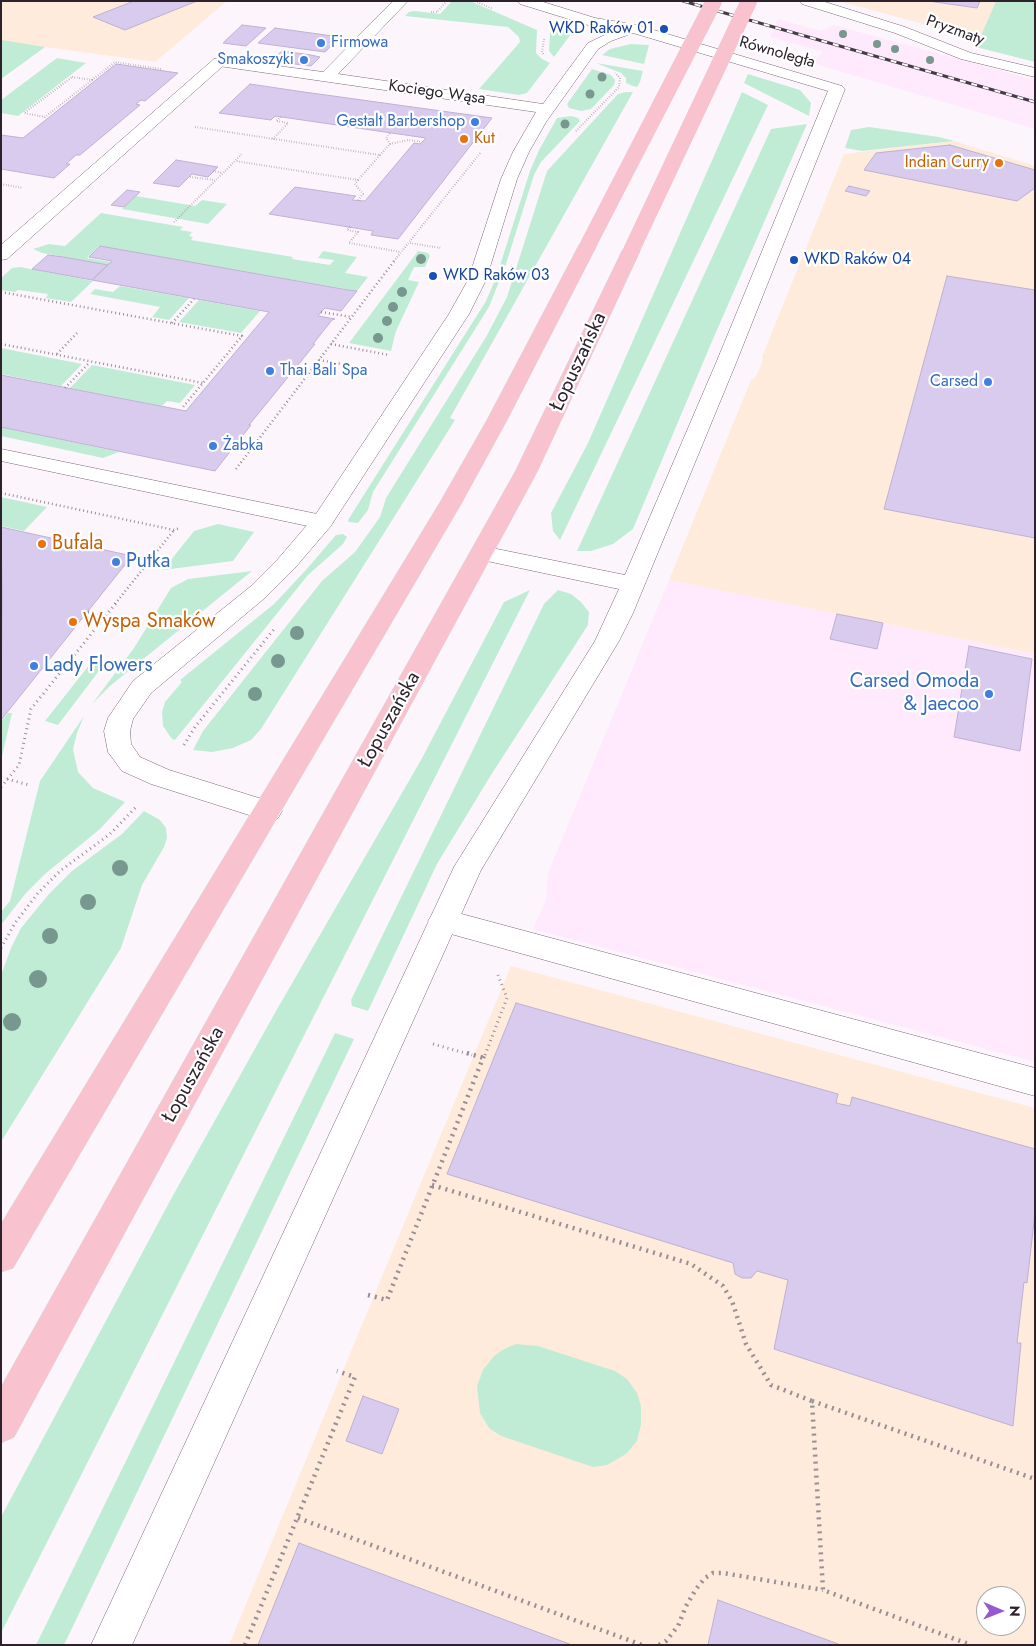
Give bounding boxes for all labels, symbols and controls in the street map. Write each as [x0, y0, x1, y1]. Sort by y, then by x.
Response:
street label: Pryzmaty [923, 12, 987, 50]
place label: WKD Raków 01 [549, 19, 654, 39]
marker: WKD Raków 01 [658, 23, 670, 35]
place label: Firmowa [331, 33, 388, 53]
street label: Równoległa [737, 33, 817, 73]
marker: Firmowa [315, 37, 327, 49]
place label: Smakoszyki [217, 50, 294, 70]
marker: Smakoszyki [298, 54, 310, 66]
street label: Kociego Wąsa [387, 77, 487, 109]
place label: Gestalt Barbershop [336, 112, 465, 132]
marker: Gestalt Barbershop [469, 116, 481, 128]
place label: Kut [474, 129, 495, 149]
marker: Kut [458, 133, 470, 145]
place label: Indian Curry [905, 153, 989, 173]
marker: Indian Curry [993, 157, 1005, 169]
place label: WKD Raków 04 [804, 250, 911, 270]
marker: WKD Raków 04 [788, 254, 800, 266]
place label: WKD Raków 03 [443, 266, 550, 286]
marker: WKD Raków 03 [427, 270, 439, 282]
street label: Łopuszańska [546, 309, 612, 415]
place label: Thai Bali Spa [280, 361, 367, 381]
marker: Thai Bali Spa [264, 365, 276, 377]
place label: Carsed [930, 372, 978, 392]
marker: Carsed [982, 376, 994, 388]
place label: Żabka [223, 436, 263, 456]
marker: Żabka [207, 440, 219, 452]
place label: Bufala [52, 532, 103, 556]
marker: Bufala [36, 538, 48, 550]
place label: Putka [126, 550, 170, 574]
marker: Putka [110, 556, 122, 568]
place label: Wyspa Smaków [83, 610, 216, 634]
marker: Wyspa Smaków [67, 616, 79, 628]
place label: Lady Flowers [44, 654, 153, 678]
marker: Lady Flowers [28, 660, 40, 672]
street label: Łopuszańska [354, 668, 426, 772]
place label: Carsed Omoda & Jaecoo [850, 670, 979, 717]
marker: Carsed Omoda & Jaecoo [983, 688, 995, 700]
street label: Łopuszańska [158, 1023, 230, 1127]
north arrow [976, 1586, 1026, 1636]
text: N [1005, 1606, 1025, 1617]

